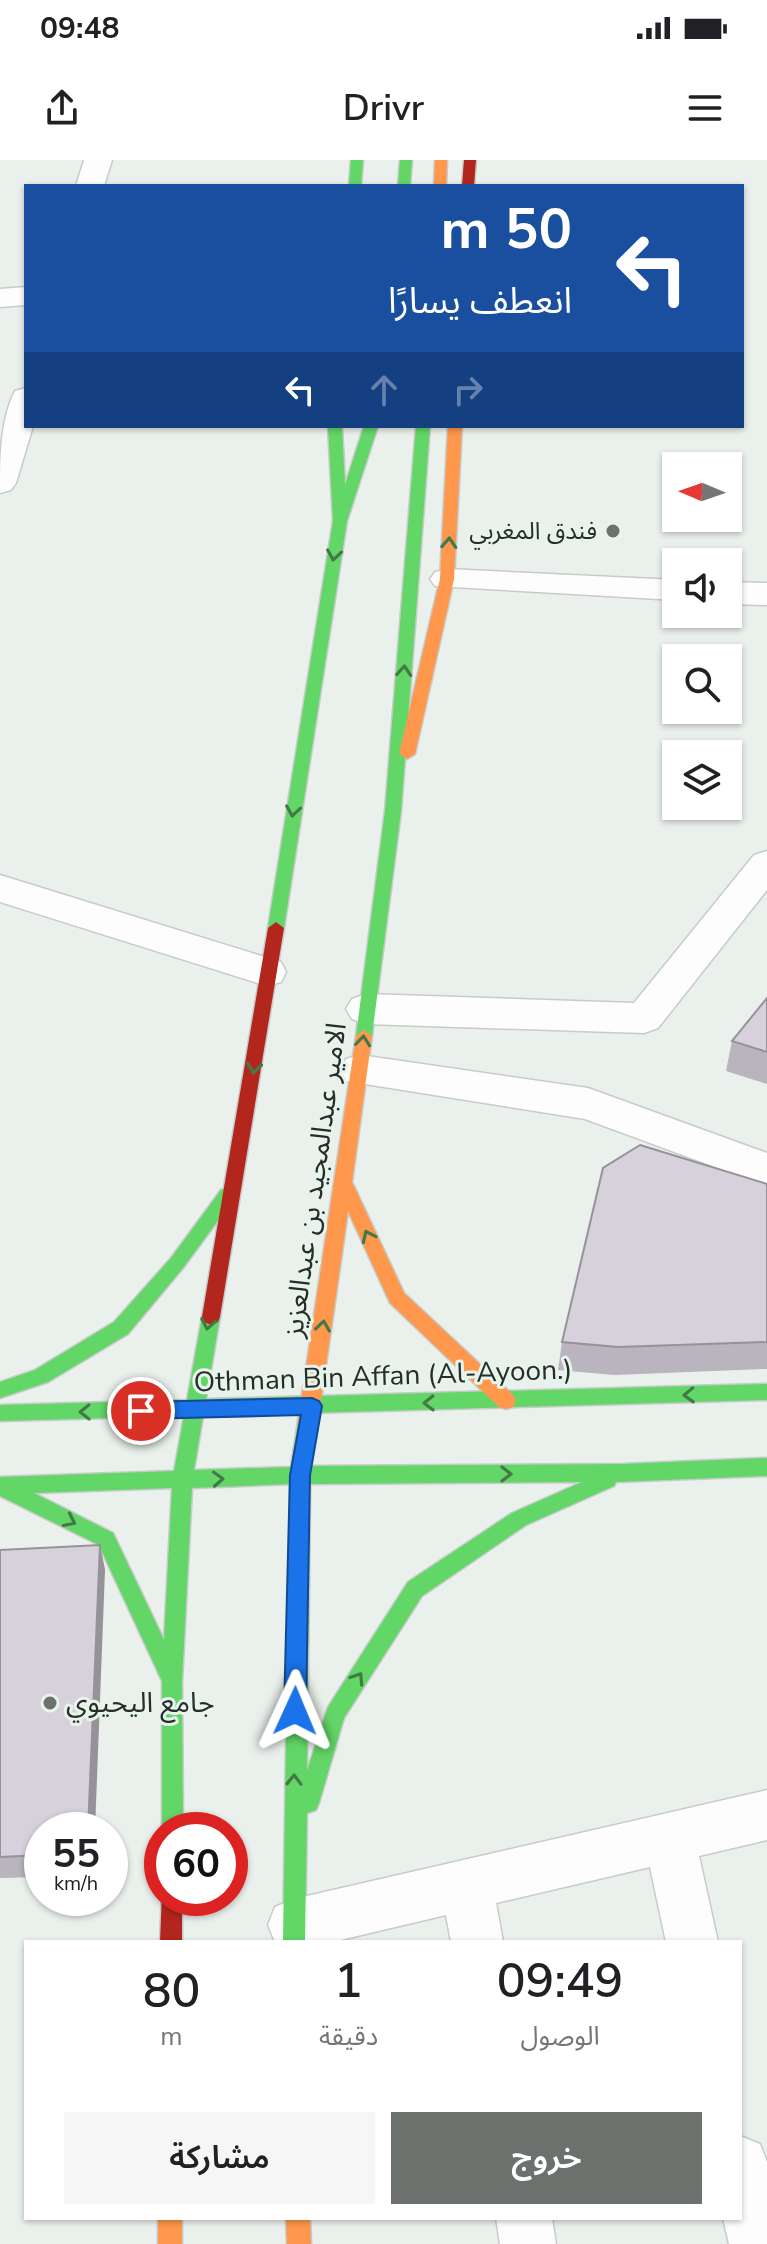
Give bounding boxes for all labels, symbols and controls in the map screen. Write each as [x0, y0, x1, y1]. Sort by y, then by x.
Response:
text: 09:48 [40, 8, 119, 49]
text: Drivr [343, 84, 424, 133]
icon: share [40, 86, 84, 130]
icon: menu [683, 86, 727, 130]
text: 50 m [441, 191, 572, 268]
icon: left [600, 216, 704, 320]
text: انعطف يسارًا [388, 277, 572, 326]
icon: left [278, 368, 322, 412]
icon: ahead [362, 368, 406, 412]
icon: right [446, 368, 490, 412]
north arrow [662, 452, 742, 532]
map controls [662, 452, 742, 820]
place label: فندق المغربي [469, 515, 597, 550]
marker: فندق المغربي [604, 522, 622, 540]
one-way arrow [440, 536, 457, 549]
one-way arrow [326, 548, 343, 561]
button: sound [662, 548, 742, 628]
button: search [662, 644, 742, 724]
one-way arrow [395, 664, 412, 677]
button: layers [662, 740, 742, 820]
one-way arrow [285, 804, 302, 818]
street label: الامير عبدالمجيد بن عبدالعزيز [274, 1020, 356, 1341]
one-way arrow [354, 1034, 371, 1047]
one-way arrow [246, 1061, 263, 1075]
one-way arrow [362, 1230, 378, 1245]
one-way arrow [200, 1317, 217, 1331]
one-way arrow [314, 1319, 331, 1333]
street label: Othman Bin Affan (Al-Ayoon.) [193, 1350, 573, 1402]
pin [107, 1377, 175, 1445]
one-way arrow [682, 1386, 695, 1403]
icon: arrive [119, 1389, 163, 1433]
one-way arrow [422, 1395, 435, 1412]
one-way arrow [78, 1403, 91, 1420]
one-way arrow [500, 1465, 513, 1483]
one-way arrow [212, 1471, 225, 1488]
one-way arrow [62, 1511, 76, 1527]
position arrow [253, 1669, 337, 1753]
one-way arrow [348, 1672, 363, 1687]
place label: جامع اليحيوي [66, 1684, 215, 1723]
marker: جامع اليحيوي [41, 1694, 59, 1712]
one-way arrow [285, 1773, 303, 1786]
speed limit sign: 60 [144, 1812, 248, 1916]
text: 55 [52, 1827, 100, 1881]
text: km/h [54, 1870, 98, 1897]
text: 1 [334, 1948, 363, 2014]
text: 09:49 [497, 1948, 623, 2014]
text: 80 [143, 1958, 200, 2024]
text: m [160, 2019, 183, 2054]
text: دقيقة [319, 2019, 378, 2054]
text: الوصول [521, 2019, 600, 2054]
button: مشاركة [64, 2112, 375, 2204]
button: خروج [391, 2112, 702, 2204]

